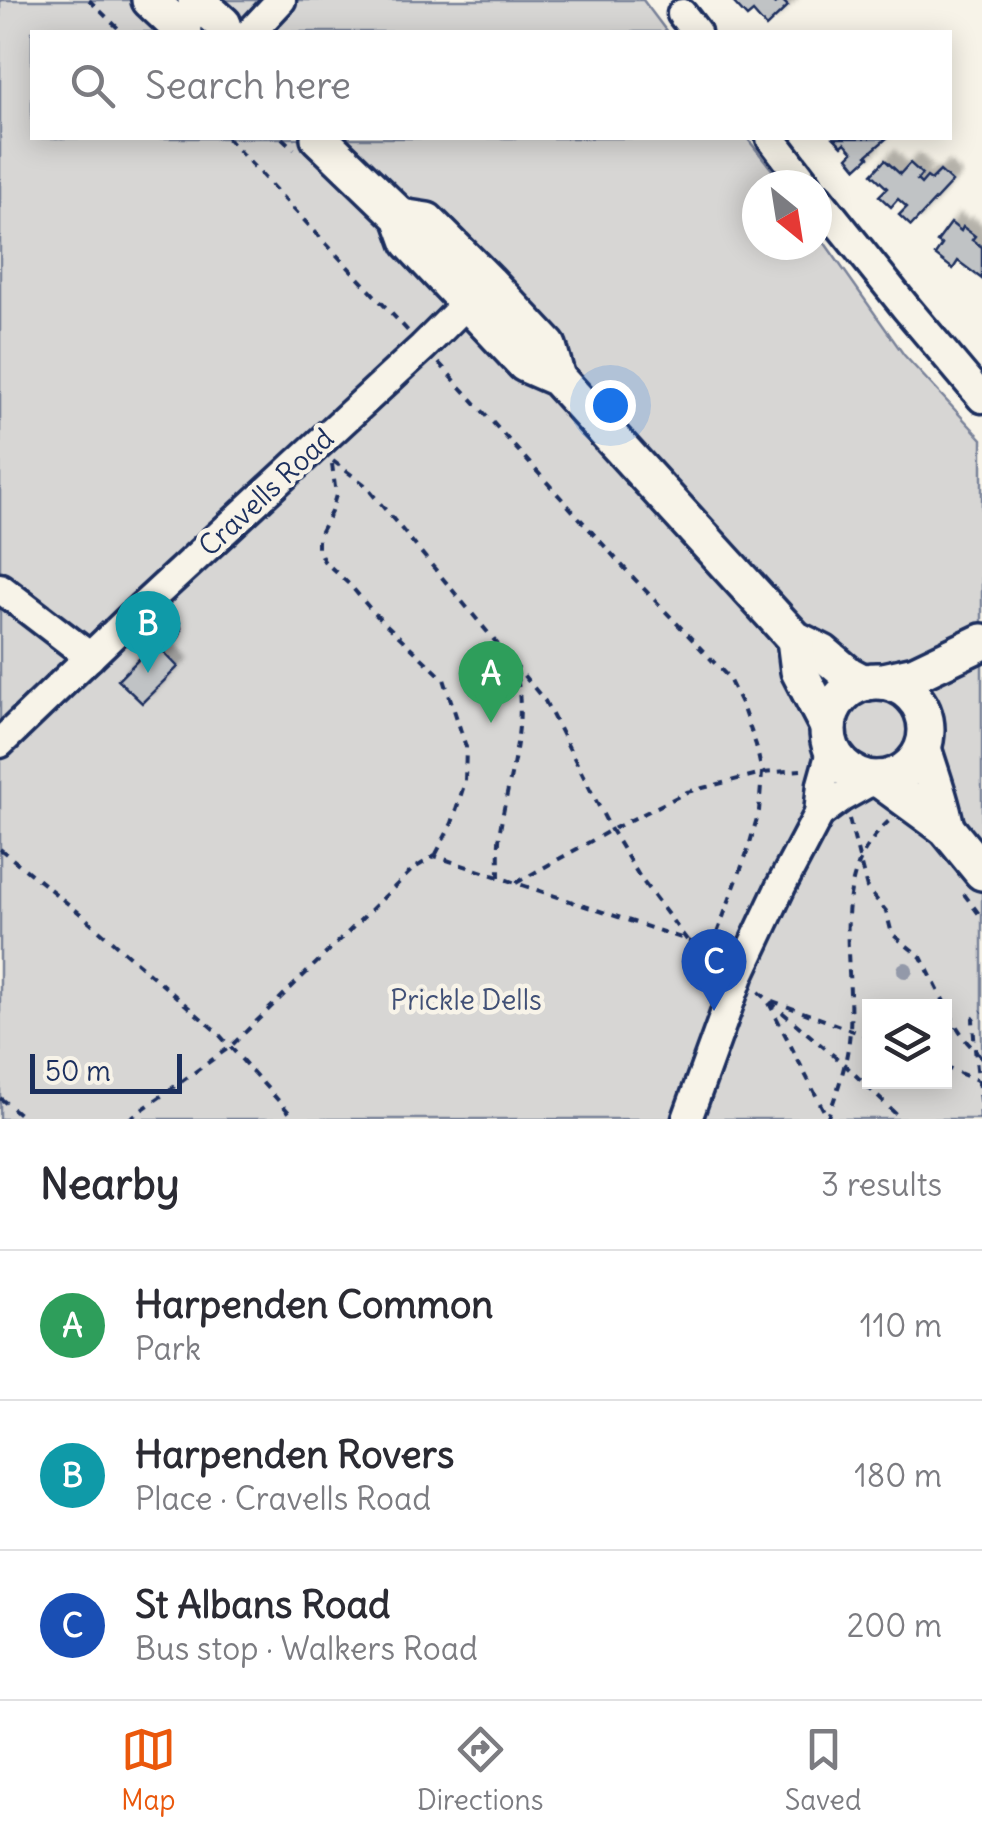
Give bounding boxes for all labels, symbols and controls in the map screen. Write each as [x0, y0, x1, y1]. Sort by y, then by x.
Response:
search box [30, 30, 952, 140]
icon: search [65, 58, 120, 113]
text: Search here [145, 62, 351, 109]
north arrow [742, 170, 832, 260]
your location [585, 380, 636, 431]
street label: Cravells Road [191, 420, 341, 564]
pin: B [116, 590, 180, 673]
pin: A [458, 640, 524, 723]
pin: C [682, 928, 746, 1011]
park label: Prickle Dells [390, 982, 542, 1018]
map controls [862, 999, 952, 1089]
button: layers [862, 999, 952, 1089]
scale bar [30, 1049, 182, 1094]
text: 50 m [45, 1053, 111, 1089]
text: Nearby [40, 1158, 179, 1210]
text: 3 results [821, 1164, 942, 1205]
text: Harpenden Common [135, 1281, 493, 1328]
text: A [62, 1305, 83, 1346]
text: 110 m [860, 1305, 942, 1346]
text: Park [135, 1328, 201, 1369]
text: Harpenden Rovers [135, 1431, 454, 1478]
text: B [62, 1455, 83, 1496]
text: 180 m [854, 1455, 942, 1496]
text: Place · Cravells Road [135, 1478, 431, 1519]
text: St Albans Road [135, 1581, 390, 1628]
text: C [62, 1605, 83, 1646]
text: 200 m [847, 1605, 942, 1646]
text: Bus stop · Walkers Road [135, 1628, 478, 1669]
tab: Map [121, 1722, 176, 1818]
tab: Directions [417, 1722, 543, 1818]
tab: Saved [785, 1722, 861, 1818]

